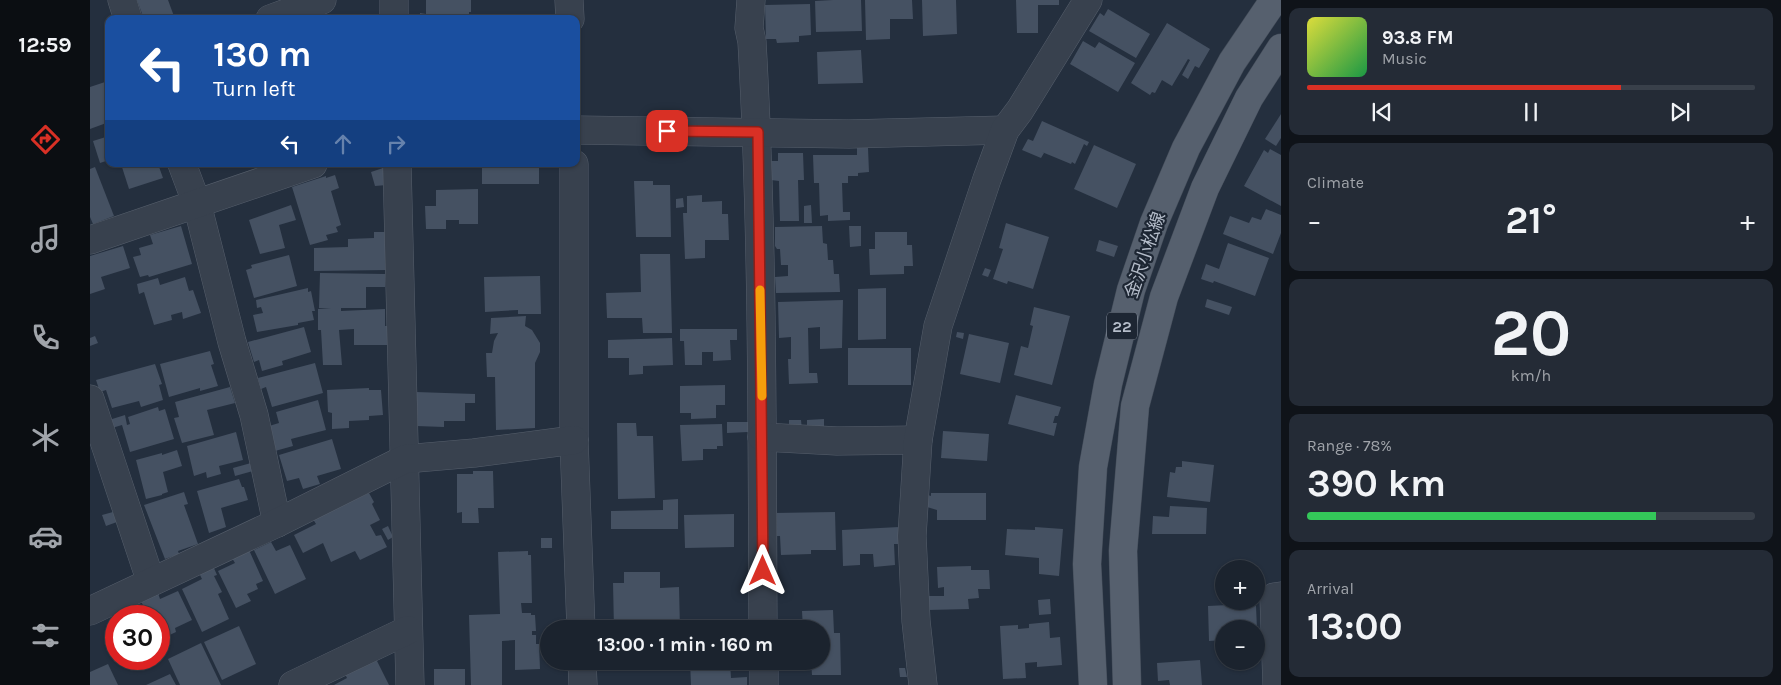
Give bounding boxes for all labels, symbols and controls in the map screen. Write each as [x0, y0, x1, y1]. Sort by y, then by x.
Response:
text: 93.8 FM [1382, 27, 1454, 49]
text: 12:59 [18, 32, 72, 58]
text: 130 m [213, 34, 311, 75]
icon: left [130, 35, 195, 100]
text: Music [1382, 49, 1427, 68]
text: Turn left [213, 76, 296, 102]
icon: previous [1368, 98, 1396, 126]
icon: pause [1517, 98, 1545, 126]
icon: next [1666, 98, 1694, 126]
pin [646, 110, 688, 152]
icon: arrive [653, 117, 681, 145]
icon: directions [28, 122, 63, 157]
icon: left [276, 130, 304, 158]
icon: ahead [329, 130, 357, 158]
icon: right [382, 130, 410, 158]
text: Climate [1307, 173, 1364, 192]
text: 21° [1505, 198, 1557, 243]
text: − [1307, 204, 1322, 237]
text: + [1740, 204, 1755, 237]
street label: 金沢小松線 [1120, 209, 1170, 301]
icon: music [28, 221, 63, 256]
text: 20 [1491, 295, 1571, 371]
road number: 22 [1107, 312, 1137, 340]
icon: phone [28, 320, 63, 355]
text: km/h [1511, 366, 1551, 385]
icon: climate [28, 420, 63, 455]
text: Range · 78% [1307, 436, 1392, 455]
text: 390 km [1307, 461, 1446, 506]
icon: car [28, 519, 63, 554]
position arrow [736, 544, 788, 596]
map controls [1215, 560, 1265, 670]
button: + [1215, 560, 1265, 610]
text: Arrival [1307, 579, 1354, 598]
text: 13:00 [1307, 604, 1403, 649]
speed limit sign: 30 [105, 605, 170, 670]
icon: filters [28, 618, 63, 653]
button: − [1215, 620, 1265, 670]
text: 13:00 · 1 min · 160 m [597, 634, 773, 656]

